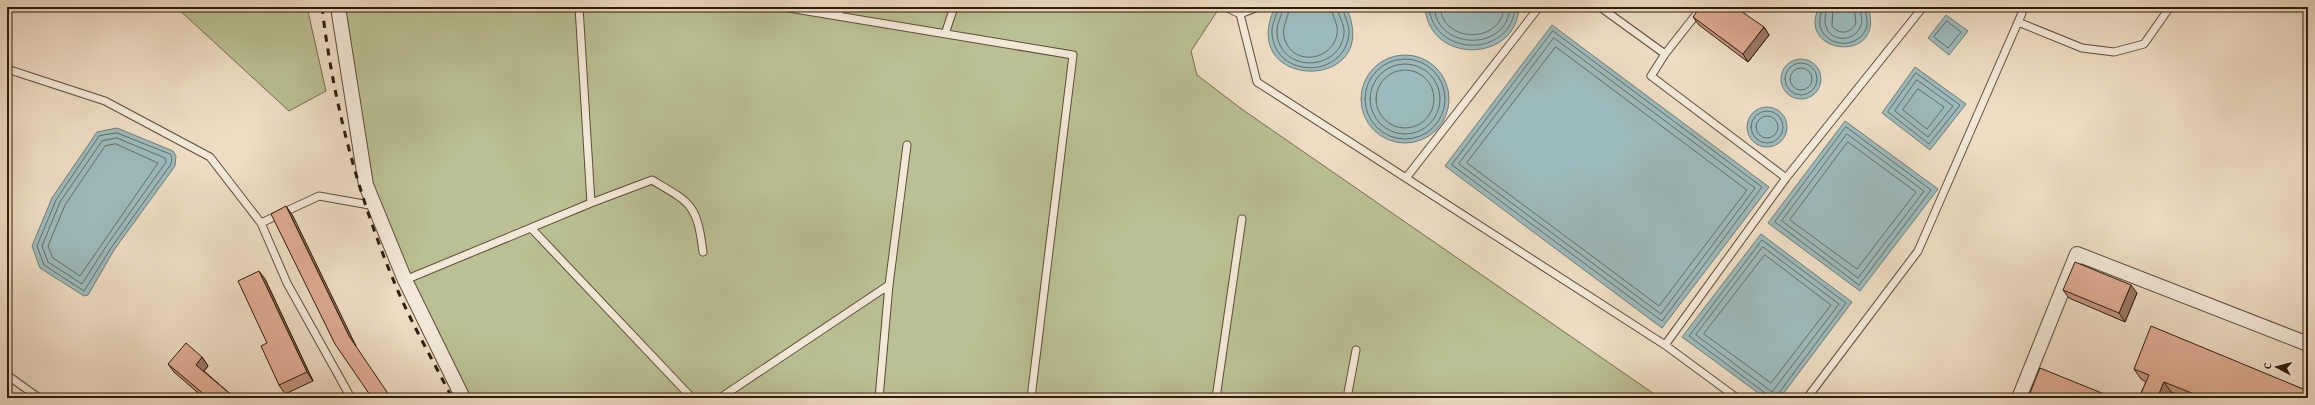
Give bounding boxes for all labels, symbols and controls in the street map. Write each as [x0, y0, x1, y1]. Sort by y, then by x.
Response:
north arrow [2257, 347, 2297, 387]
text: С [2259, 362, 2275, 370]

